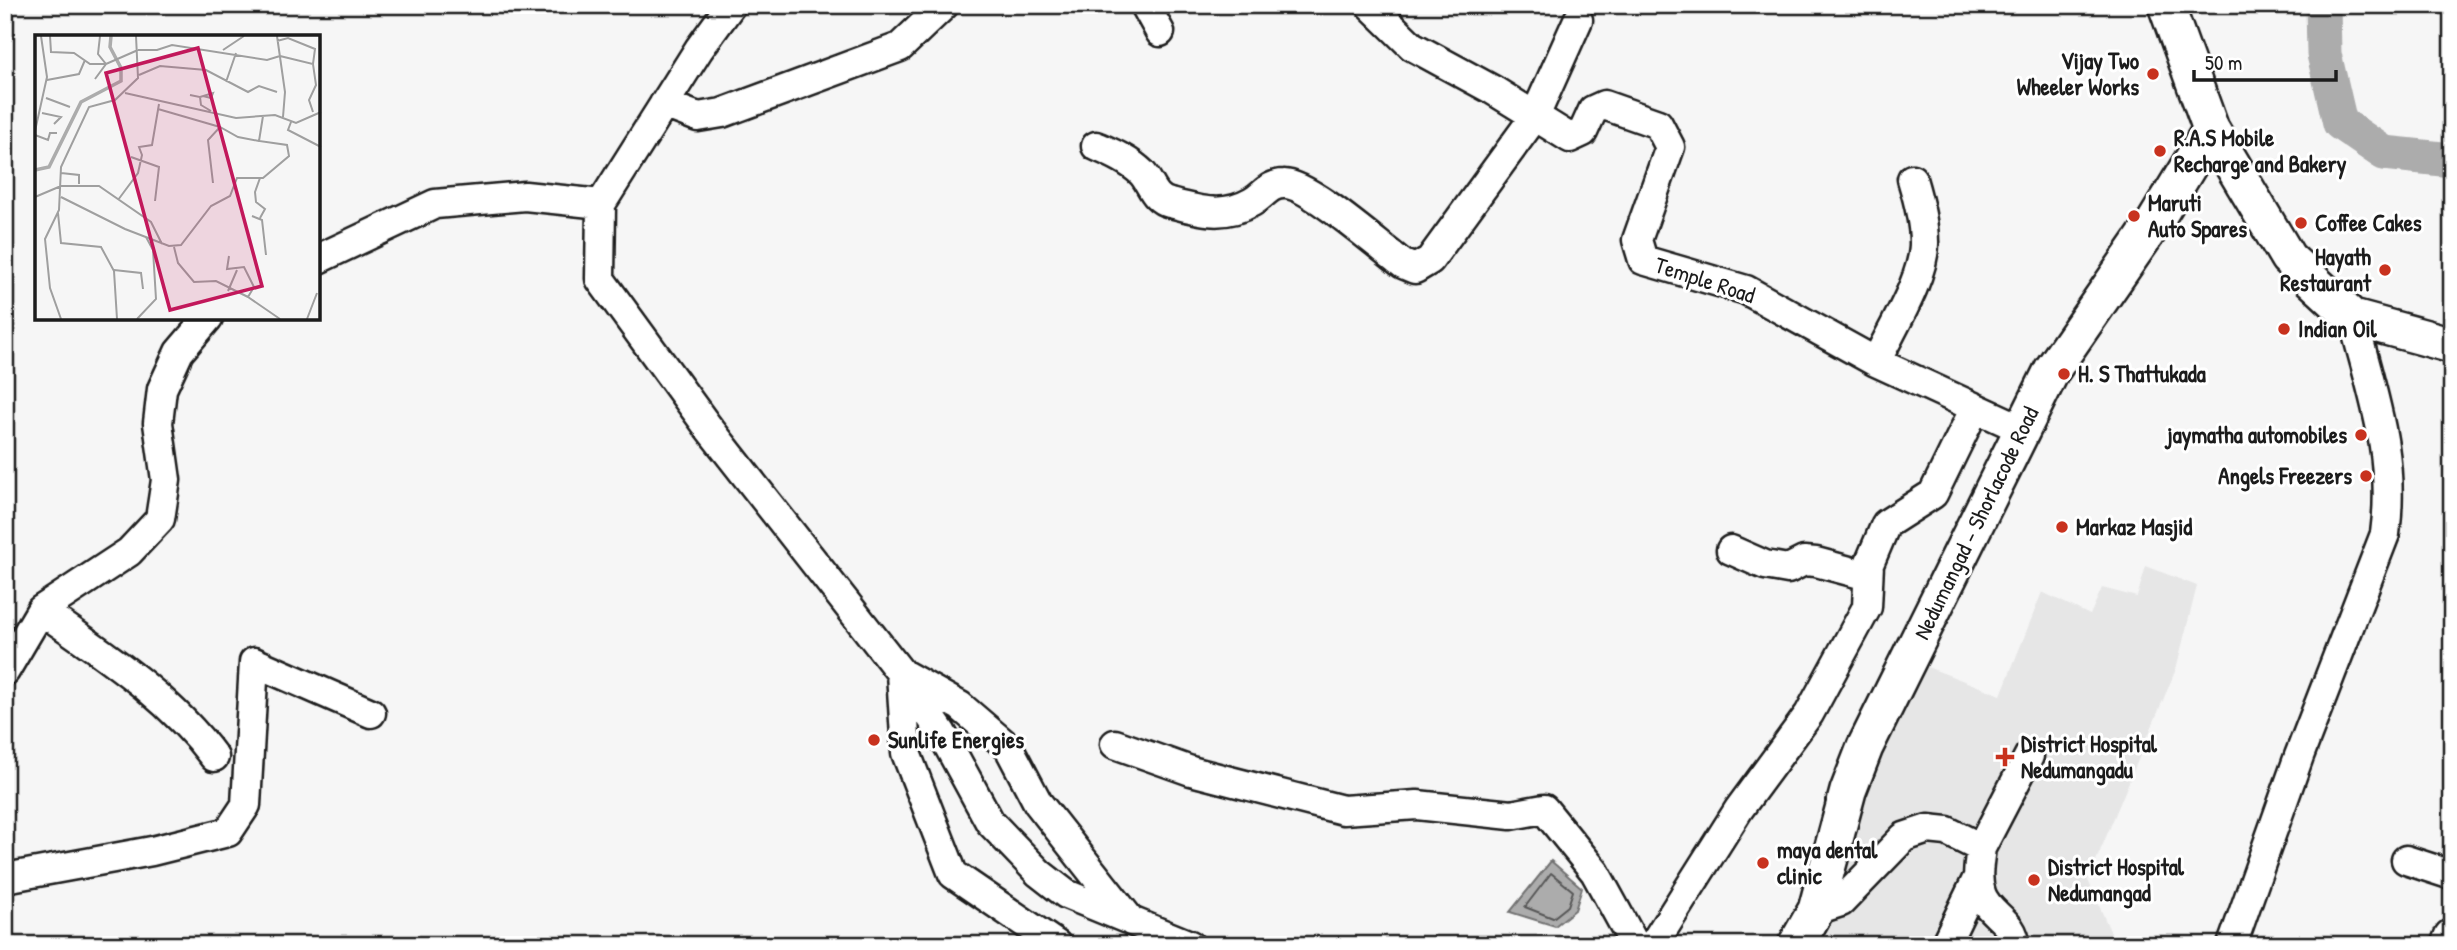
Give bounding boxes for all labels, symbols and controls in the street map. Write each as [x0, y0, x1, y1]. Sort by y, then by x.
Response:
inset map [35, 35, 320, 320]
scale bar [2194, 38, 2336, 82]
place label: Vijay Two Wheeler Works [2017, 45, 2140, 102]
text: 50 m [2205, 48, 2242, 77]
marker: Vijay Two Wheeler Works [2145, 66, 2161, 82]
place label: R.A.S Mobile Recharge and Bakery [2174, 122, 2347, 180]
marker: R.A.S Mobile Recharge and Bakery [2152, 143, 2168, 159]
place label: Maruti Auto Spares [2148, 187, 2247, 245]
place label: Coffee Cakes [2315, 207, 2422, 238]
marker: Maruti Auto Spares [2126, 208, 2142, 224]
marker: Coffee Cakes [2293, 215, 2309, 231]
place label: Hayath Restaurant [2280, 241, 2372, 298]
street label: Temple Road [1651, 249, 1759, 310]
marker: Hayath Restaurant [2377, 262, 2393, 278]
place label: Indian Oil [2298, 313, 2378, 344]
marker: Indian Oil [2276, 321, 2292, 337]
place label: H. S Thattukada [2078, 358, 2206, 389]
marker: H. S Thattukada [2056, 366, 2072, 382]
street label: Nedumangad - Shorlacode Road [1906, 401, 2045, 644]
place label: jaymatha automobiles [2164, 419, 2347, 451]
marker: jaymatha automobiles [2353, 427, 2369, 443]
place label: Angels Freezers [2218, 460, 2352, 492]
marker: Angels Freezers [2358, 468, 2374, 484]
place label: Markaz Masjid [2076, 511, 2192, 542]
marker: Markaz Masjid [2054, 519, 2070, 535]
place label: Sunlife Energies [888, 724, 1024, 756]
place label: District Hospital Nedumangadu [2021, 728, 2158, 786]
marker: Sunlife Energies [866, 732, 882, 748]
marker: District Hospital Nedumangadu [1995, 747, 2015, 767]
place label: maya dental clinic [1777, 834, 1878, 891]
place label: District Hospital Nedumangad [2048, 851, 2185, 909]
marker: maya dental clinic [1755, 855, 1771, 871]
marker: District Hospital Nedumangad [2026, 872, 2042, 888]

